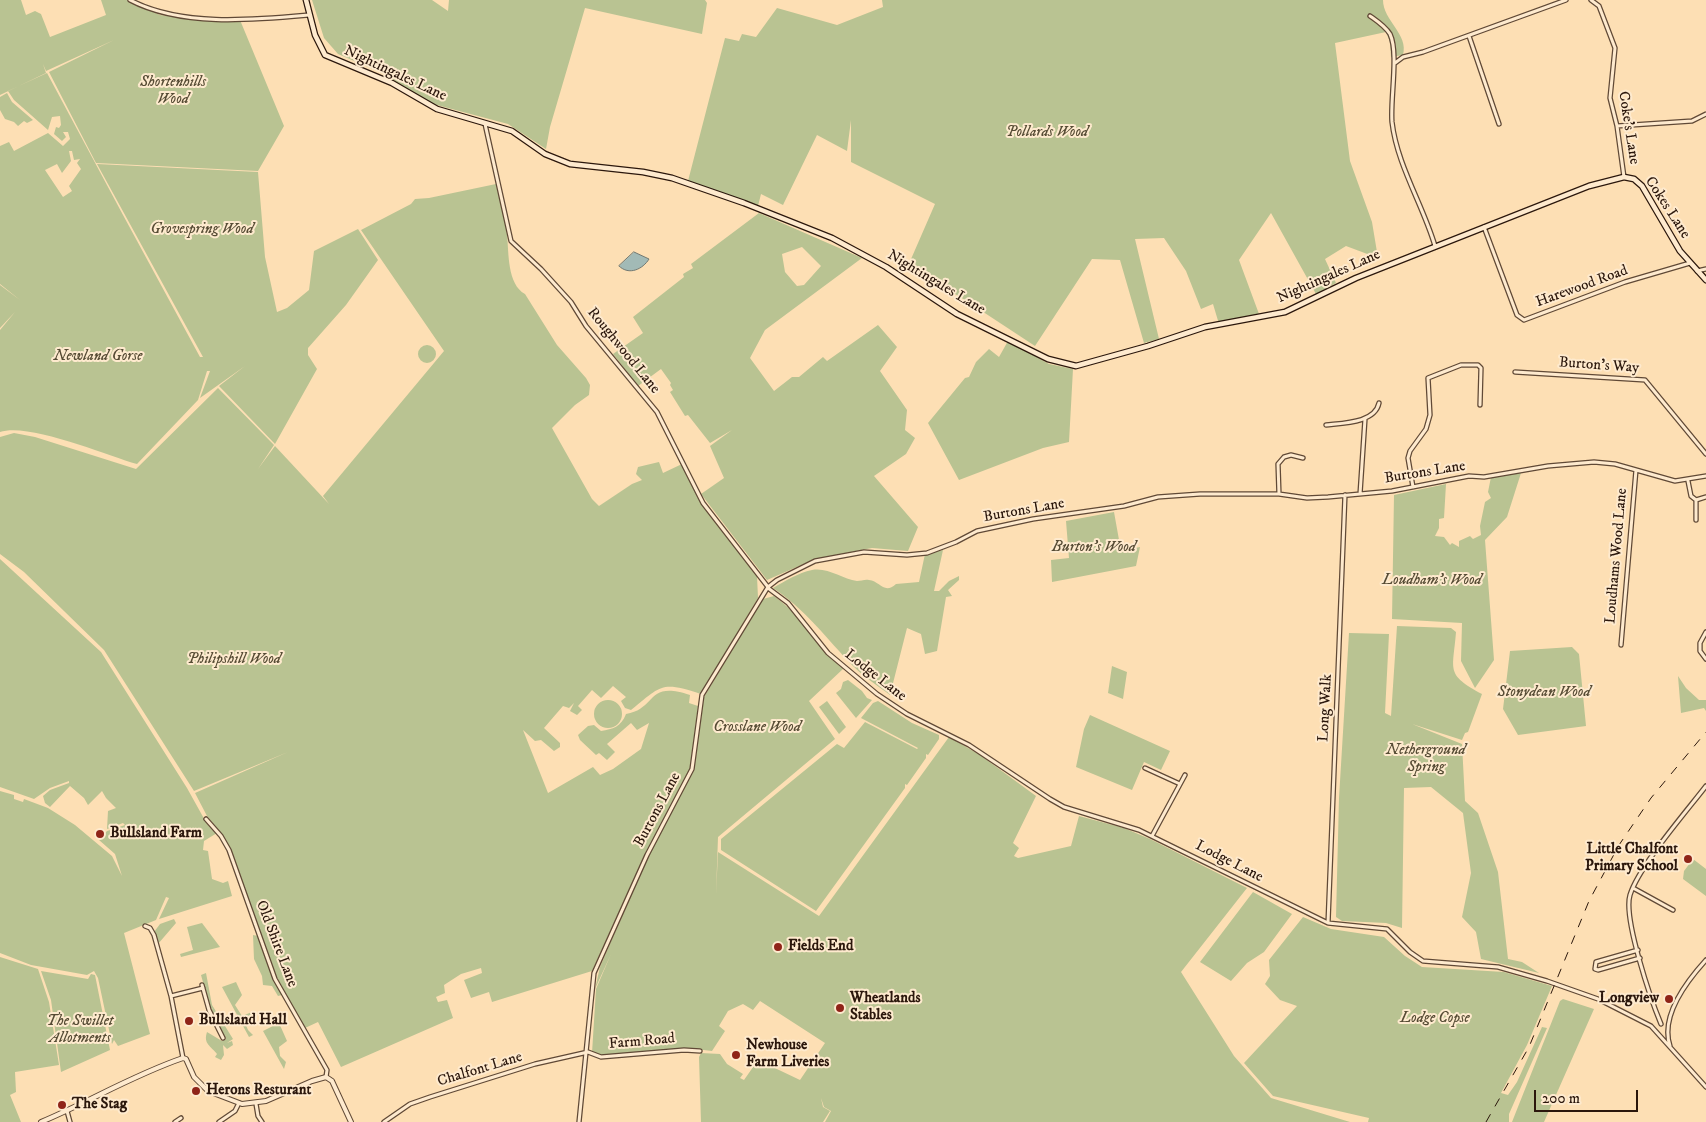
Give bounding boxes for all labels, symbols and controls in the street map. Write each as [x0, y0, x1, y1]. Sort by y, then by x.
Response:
street label: Nightingales Lane [341, 42, 449, 106]
park label: Shortenhills Wood [140, 74, 206, 109]
street label: Coke's Lane [1613, 90, 1643, 166]
park label: Pollards Wood [1006, 124, 1088, 142]
street label: Cokes Lane [1640, 174, 1694, 242]
park label: Grovespring Wood [150, 221, 254, 239]
street label: Nightingales Lane [1275, 246, 1383, 308]
street label: Nightingales Lane [884, 247, 988, 319]
street label: Harewood Road [1533, 262, 1631, 312]
street label: Roughwood Lane [583, 304, 663, 398]
park label: Newland Gorse [54, 348, 142, 366]
street label: Burton's Way [1558, 354, 1640, 378]
street label: Burtons Lane [1383, 458, 1467, 488]
street label: Loudhams Wood Lane [1602, 487, 1632, 625]
street label: Burtons Lane [982, 495, 1066, 527]
park label: Burton's Wood [1052, 539, 1136, 557]
park label: Loudham's Wood [1382, 572, 1482, 590]
street label: Lodge Lane [841, 646, 909, 706]
park label: Philipshill Wood [187, 651, 281, 669]
street label: Long Walk [1315, 674, 1337, 742]
park label: Stonydean Wood [1497, 684, 1591, 702]
park label: Crosslane Wood [713, 719, 801, 737]
park label: Netherground Spring [1386, 742, 1466, 777]
street label: Burtons Lane [631, 770, 685, 850]
place label: Bullsland Farm [110, 825, 202, 843]
marker: Bullsland Farm [94, 828, 106, 840]
street label: Lodge Lane [1192, 837, 1266, 887]
place label: Little Chalfont Primary School [1585, 841, 1678, 876]
marker: Little Chalfont Primary School [1682, 853, 1694, 865]
street label: Old Shire Lane [251, 898, 301, 990]
place label: Fields End [788, 938, 853, 956]
marker: Fields End [772, 941, 784, 953]
place label: Wheatlands Stables [850, 990, 921, 1025]
place label: Longview [1599, 990, 1659, 1008]
marker: Longview [1663, 993, 1675, 1005]
marker: Wheatlands Stables [834, 1002, 846, 1014]
park label: Lodge Copse [1400, 1010, 1470, 1028]
place label: Bullsland Hall [199, 1012, 287, 1030]
park label: The Swillet Allotments [47, 1013, 113, 1048]
marker: Bullsland Hall [183, 1015, 195, 1027]
street label: Farm Road [608, 1030, 676, 1054]
place label: Newhouse Farm Liveries [746, 1037, 829, 1072]
street label: Chalfont Lane [435, 1049, 525, 1091]
marker: Newhouse Farm Liveries [730, 1049, 742, 1061]
scale bar [1536, 1080, 1640, 1112]
place label: Herons Resturant [206, 1082, 311, 1100]
marker: Herons Resturant [190, 1085, 202, 1097]
text: 200 m [1542, 1089, 1580, 1108]
place label: The Stag [72, 1096, 127, 1114]
marker: The Stag [56, 1099, 68, 1111]

